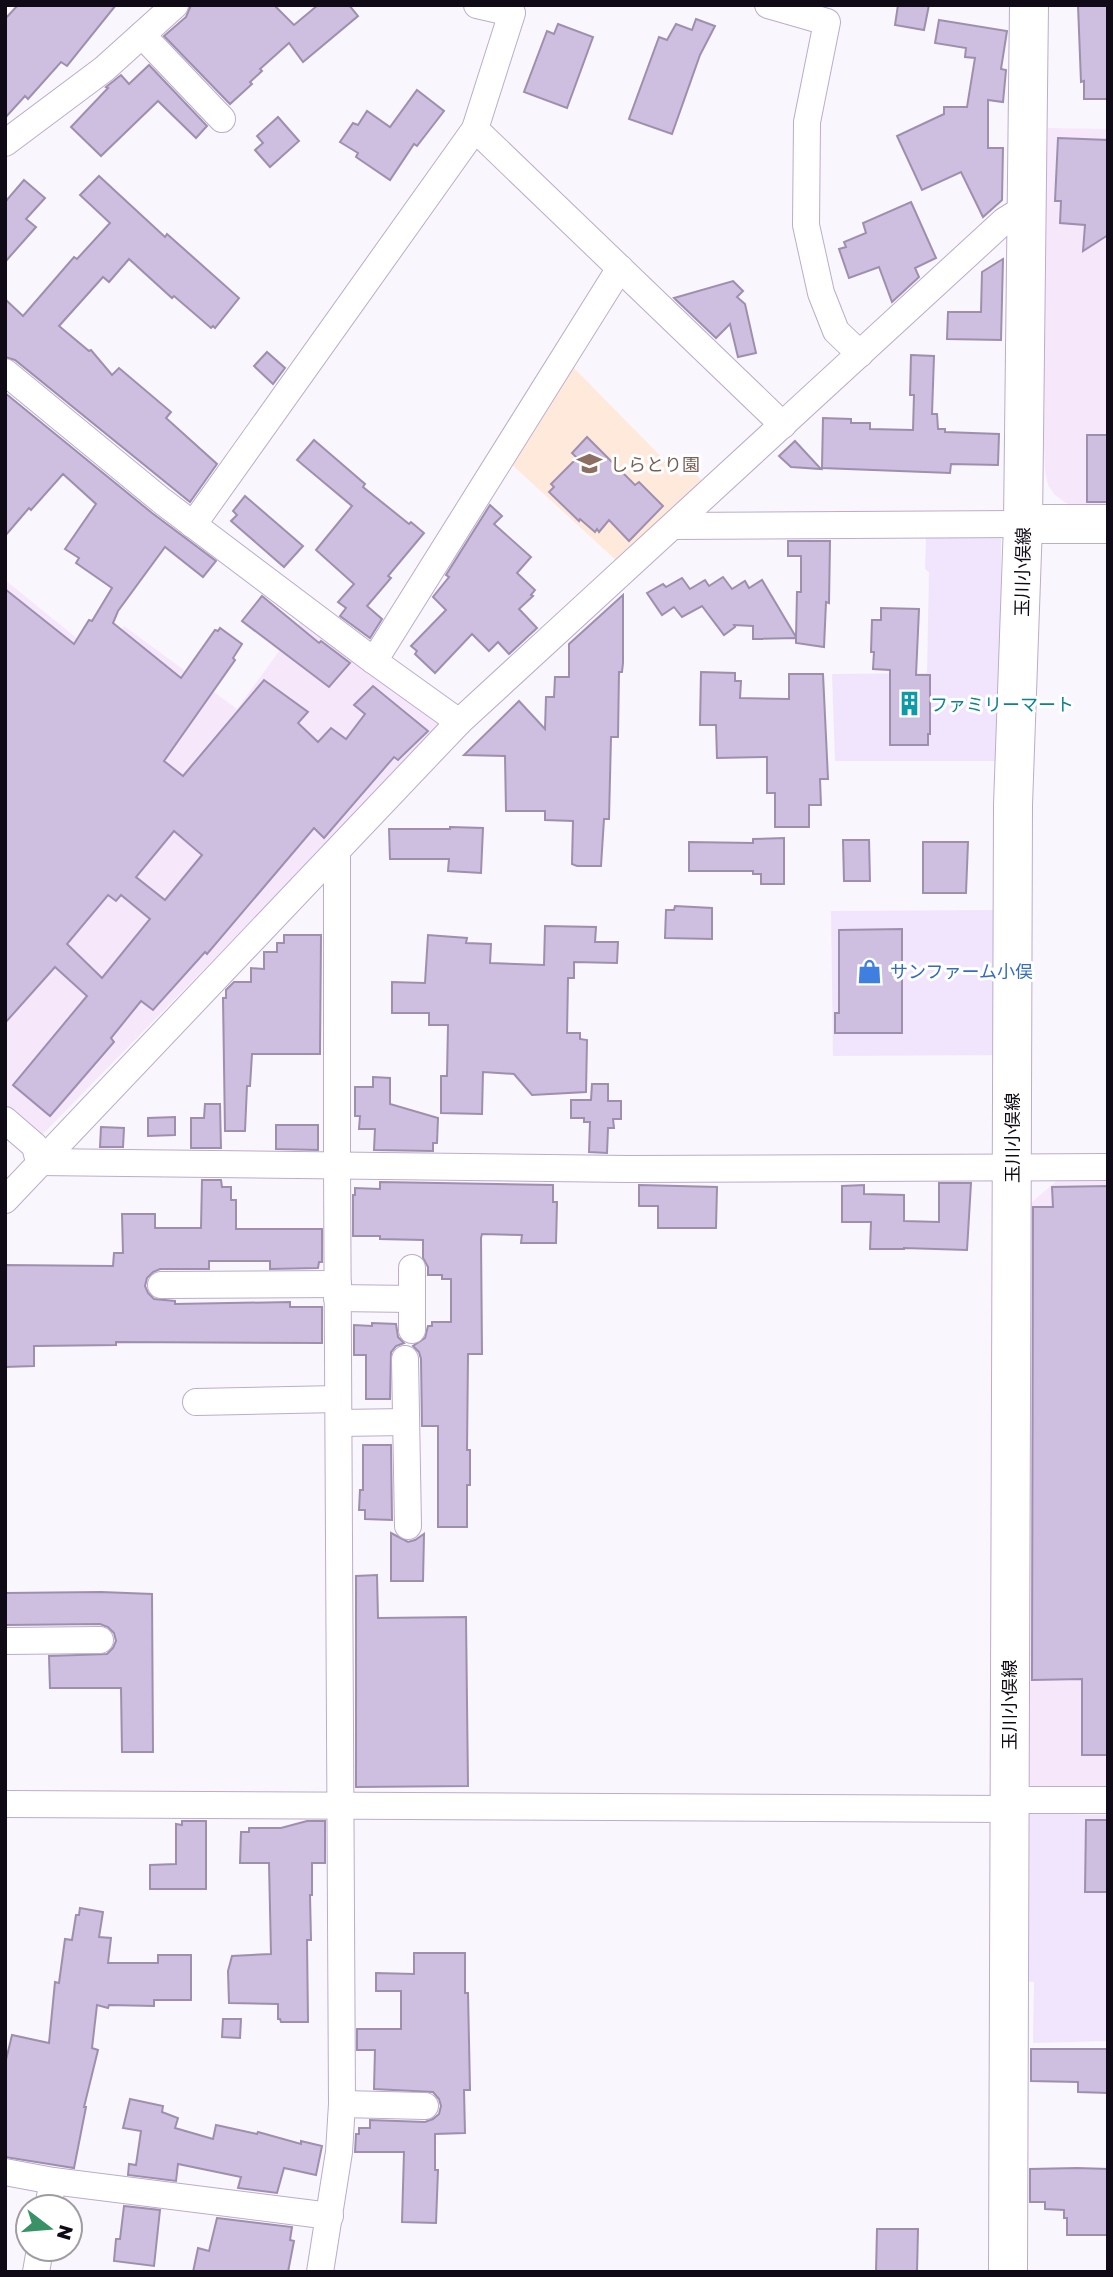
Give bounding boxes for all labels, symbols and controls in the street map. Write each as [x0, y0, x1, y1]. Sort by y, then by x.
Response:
school or university icon: しらとり園 [576, 450, 604, 478]
place label: しらとり園 [610, 453, 700, 475]
street label: 玉川小俣線 [1010, 527, 1034, 617]
building icon: ファミリーマート [896, 690, 924, 718]
place label: ファミリーマート [930, 693, 1074, 715]
shop icon: サンファーム小俣 [856, 957, 884, 985]
place label: サンファーム小俣 [890, 960, 1033, 982]
street label: 玉川小俣線 [1001, 1093, 1023, 1183]
street label: 玉川小俣線 [998, 1660, 1020, 1750]
north arrow [14, 2193, 84, 2263]
text: N [53, 2223, 79, 2243]

